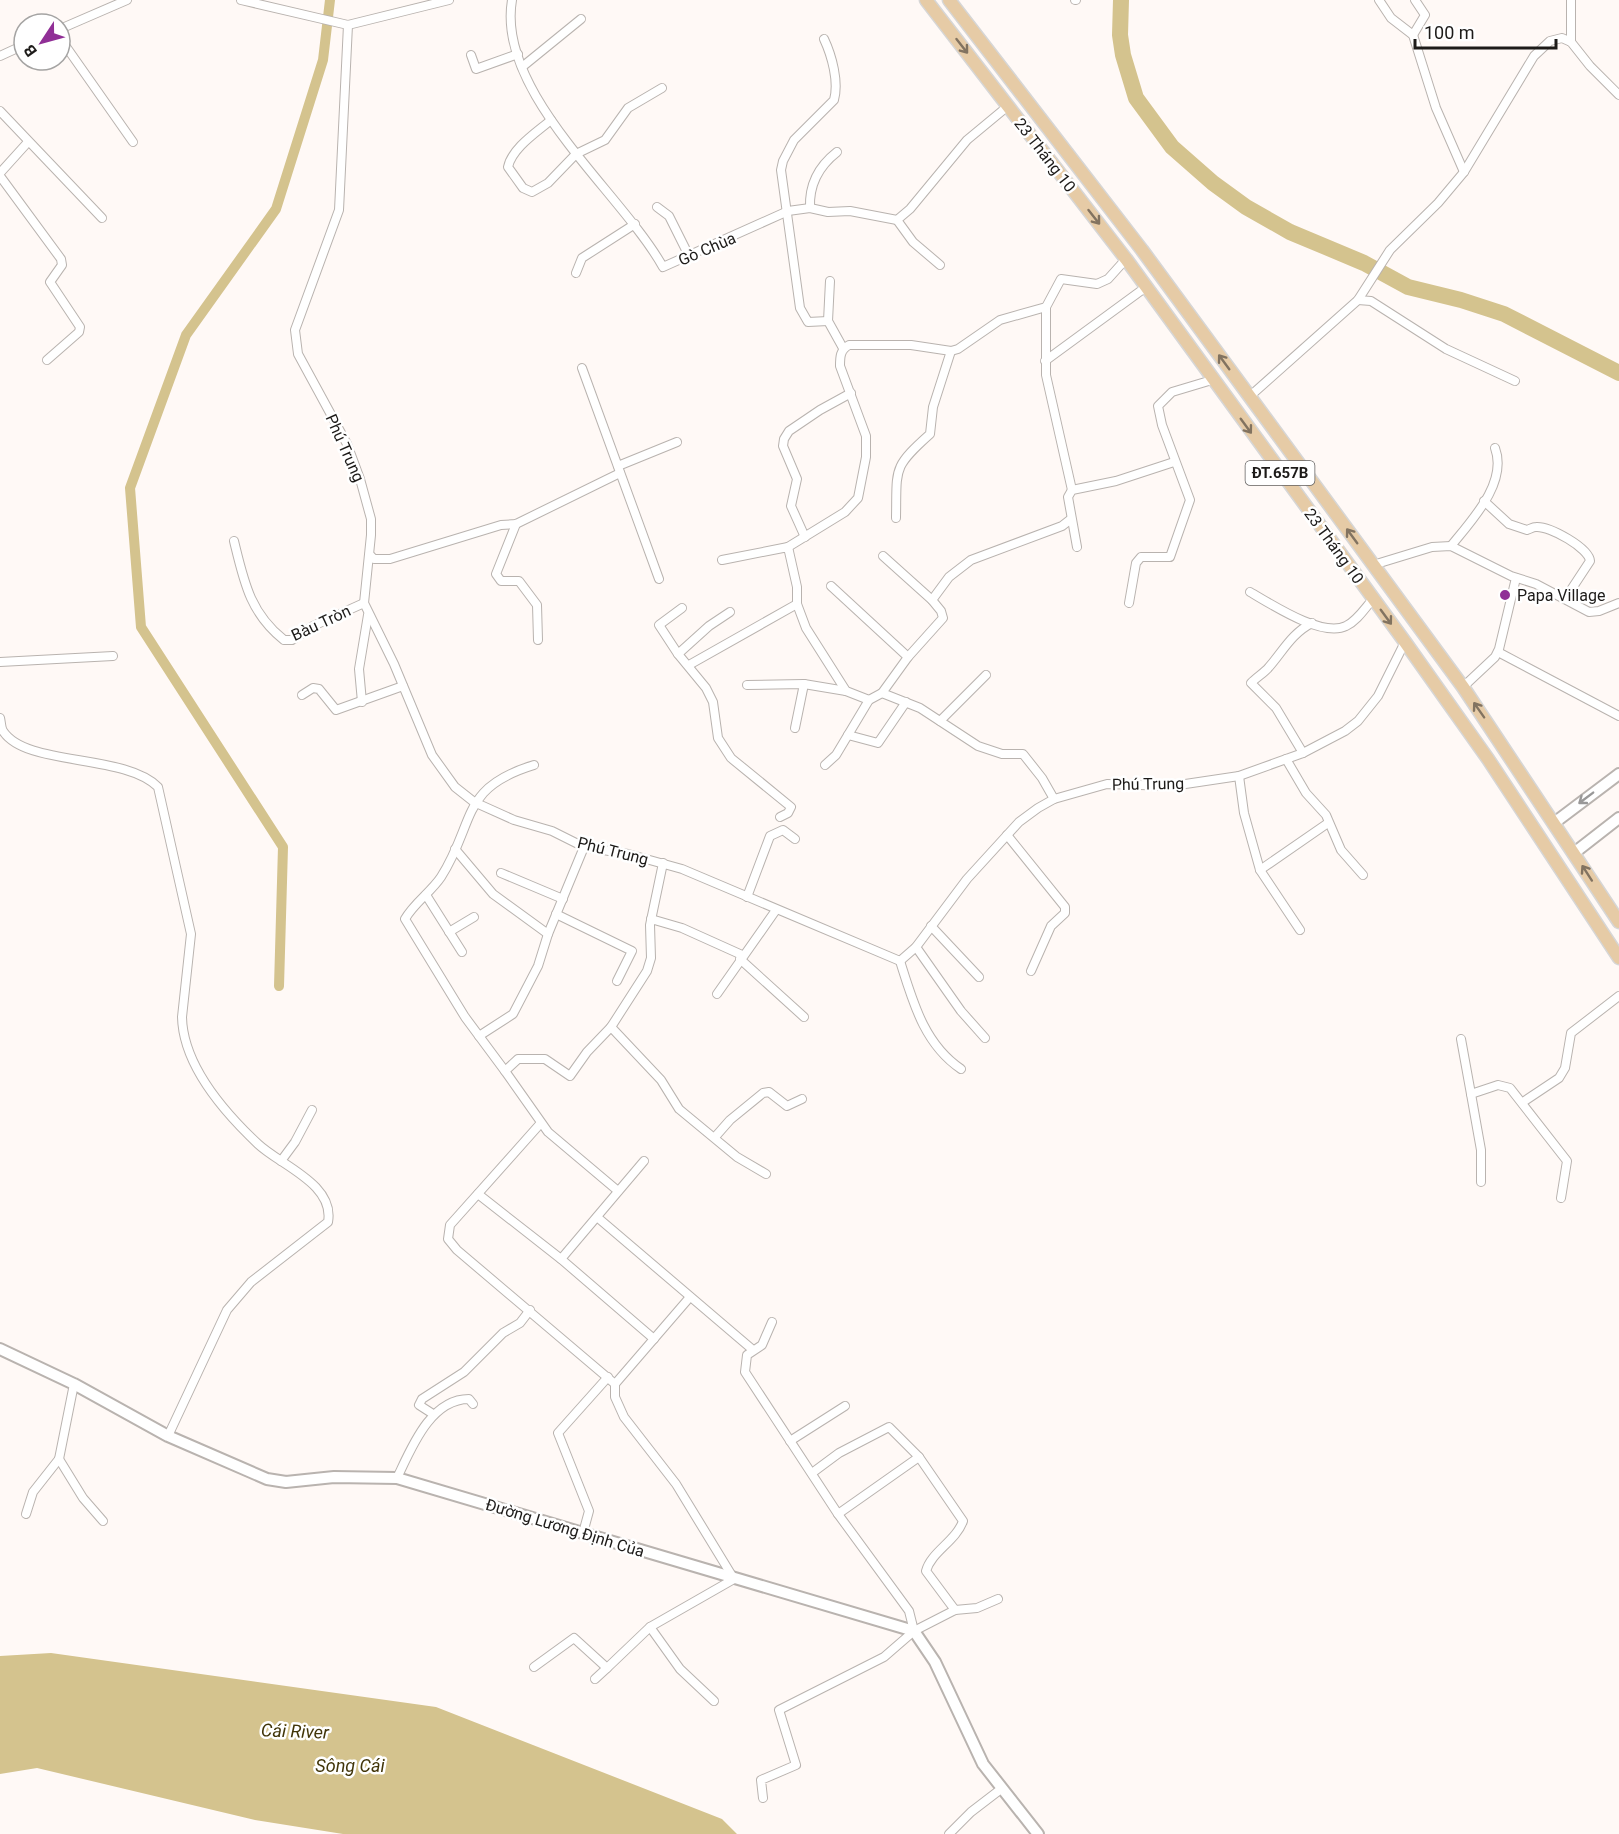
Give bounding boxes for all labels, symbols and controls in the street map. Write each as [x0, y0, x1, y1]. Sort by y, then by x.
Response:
north arrow [12, 12, 72, 72]
scale bar [1415, 12, 1556, 50]
text: 100 m [1424, 22, 1475, 43]
one-way arrow [955, 38, 968, 54]
text: B [20, 41, 41, 60]
street label: 23 Tháng 10 [1010, 114, 1080, 196]
one-way arrow [1087, 209, 1100, 225]
street label: Gò Chùa [675, 228, 739, 270]
one-way arrow [1217, 355, 1230, 371]
street label: Phú Trung [322, 411, 368, 485]
one-way arrow [1239, 417, 1252, 433]
road number: ĐT.657B [1246, 461, 1314, 485]
street label: 23 Tháng 10 [1300, 505, 1368, 587]
one-way arrow [1345, 528, 1358, 544]
place label: Papa Village [1517, 586, 1605, 605]
marker: Papa Village [1498, 588, 1512, 602]
street label: Bàu Tròn [288, 601, 354, 645]
one-way arrow [1380, 608, 1392, 624]
one-way arrow [1473, 703, 1485, 719]
street label: Phú Trung [1112, 774, 1184, 794]
one-way arrow [1579, 792, 1595, 805]
street label: Phú Trung [576, 833, 650, 869]
one-way arrow [1581, 865, 1593, 882]
street label: Đường Lương Định Của [483, 1495, 647, 1561]
water label: Cái River [261, 1719, 330, 1743]
water label: Sông Cái [315, 1755, 385, 1776]

